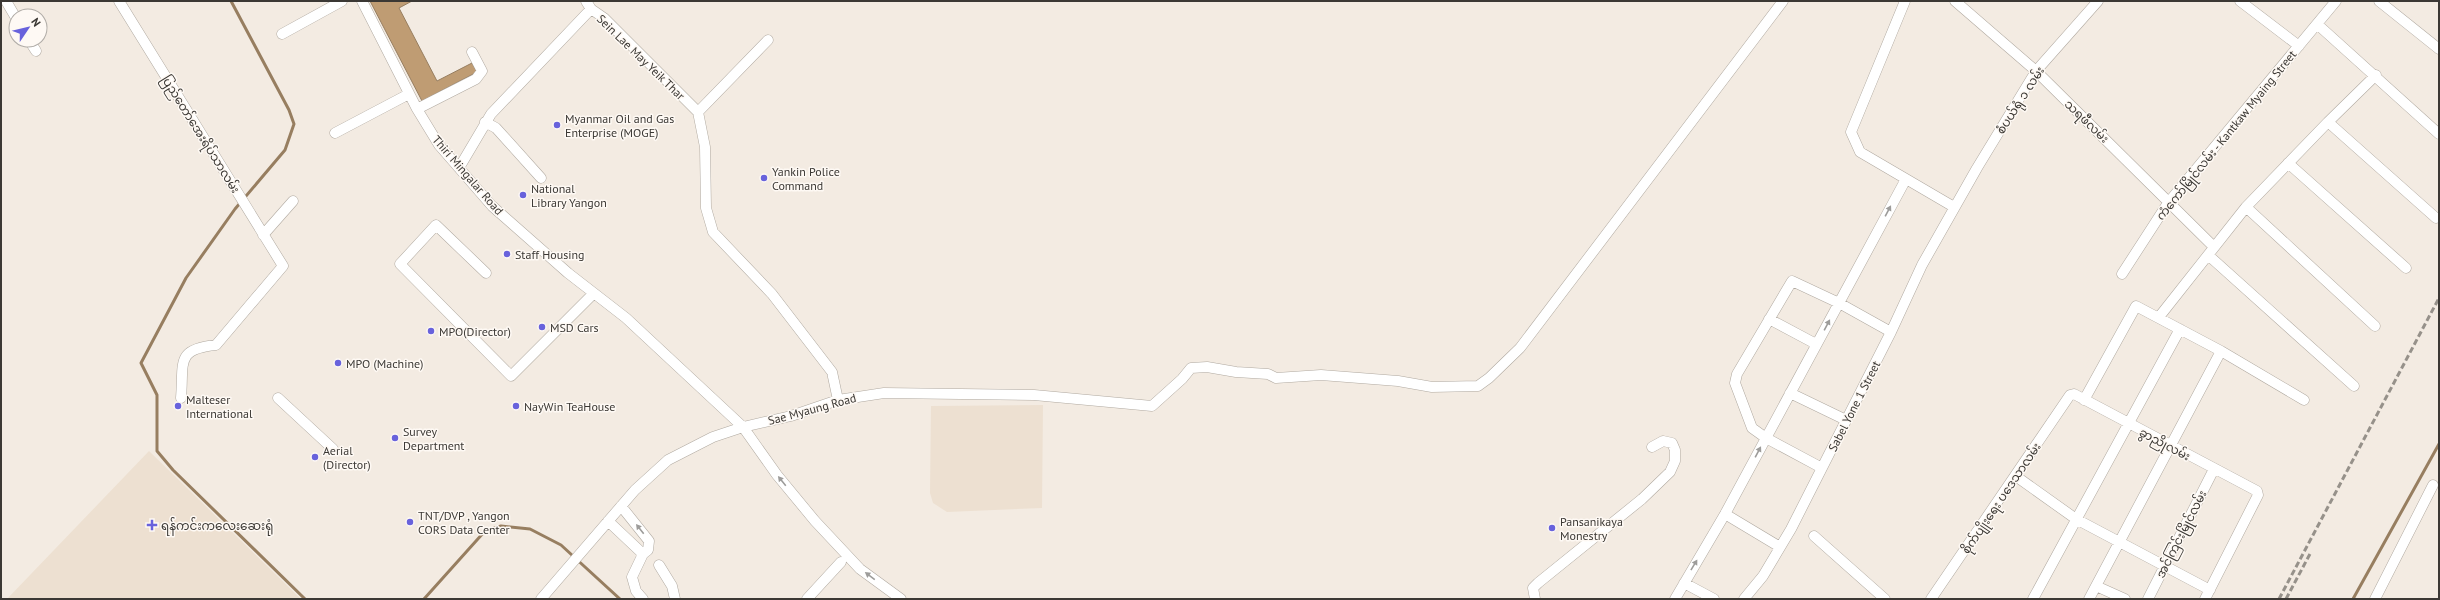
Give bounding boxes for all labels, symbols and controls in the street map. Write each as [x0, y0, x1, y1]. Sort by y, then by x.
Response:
north arrow [8, 8, 48, 48]
street label: Sein Lae May Yeik Thar [594, 11, 688, 103]
text: N [28, 15, 44, 29]
street label: ကံကော်မြိုင်လမ်း - Kantkaw Myaing Street [2152, 46, 2302, 225]
street label: စံပယ်ရုံ ၁ လမ်း [1992, 63, 2050, 138]
street label: ပြည်တော်အေးရိပ်သာလမ်း [156, 72, 244, 197]
street label: သရဖီလမ်း [2060, 96, 2113, 148]
place label: Myanmar Oil and Gas Enterprise (MOGE) [565, 111, 674, 140]
marker: Myanmar Oil and Gas Enterprise (MOGE) [552, 120, 562, 130]
street label: Thiri Mingalar Road [429, 132, 507, 218]
place label: Yankin Police Command [772, 164, 840, 193]
marker: Yankin Police Command [759, 173, 769, 183]
place label: National Library Yangon [531, 181, 607, 210]
marker: National Library Yangon [518, 190, 528, 200]
one-way arrow [1885, 205, 1892, 217]
place label: Staff Housing [515, 247, 585, 262]
marker: Staff Housing [502, 249, 512, 259]
one-way arrow [1823, 319, 1830, 331]
place label: MSD Cars [550, 320, 599, 335]
marker: MSD Cars [537, 322, 547, 332]
place label: MPO(Director) [439, 324, 511, 339]
marker: MPO(Director) [426, 326, 436, 336]
place label: MPO (Machine) [346, 356, 423, 371]
marker: MPO (Machine) [333, 358, 343, 368]
street label: Sabel Yone 1 Street [1825, 358, 1883, 454]
street label: Sae Myaung Road [766, 390, 858, 428]
place label: Malteser International [186, 392, 253, 421]
place label: NayWin TeaHouse [524, 399, 615, 414]
marker: Malteser International [173, 401, 183, 411]
marker: NayWin TeaHouse [511, 401, 521, 411]
street label: ခွာညိုလမ်း [2135, 423, 2194, 466]
place label: Survey Department [403, 424, 464, 453]
marker: Survey Department [390, 433, 400, 443]
street label: စိုက်ပျိုးရေး ပဒေသာလမ်း [1957, 439, 2046, 558]
place label: Aerial (Director) [323, 443, 371, 472]
one-way arrow [1755, 446, 1762, 458]
marker: Aerial (Director) [310, 452, 320, 462]
one-way arrow [777, 475, 786, 486]
street label: အင်ကြင်းမြိုင်လမ်း [2152, 487, 2212, 582]
place label: TNT/DVP , Yangon CORS Data Center [418, 508, 510, 537]
place label: Pansanikaya Monestry [1560, 514, 1623, 543]
place label: ရန်ကင်းကလေးဆေးရုံ [161, 517, 273, 536]
marker: TNT/DVP , Yangon CORS Data Center [405, 517, 415, 527]
marker: ရန်ကင်းကလေးဆေးရုံ [146, 519, 158, 531]
marker: Pansanikaya Monestry [1547, 523, 1557, 533]
one-way arrow [635, 524, 644, 535]
one-way arrow [1691, 559, 1698, 571]
one-way arrow [864, 572, 875, 580]

